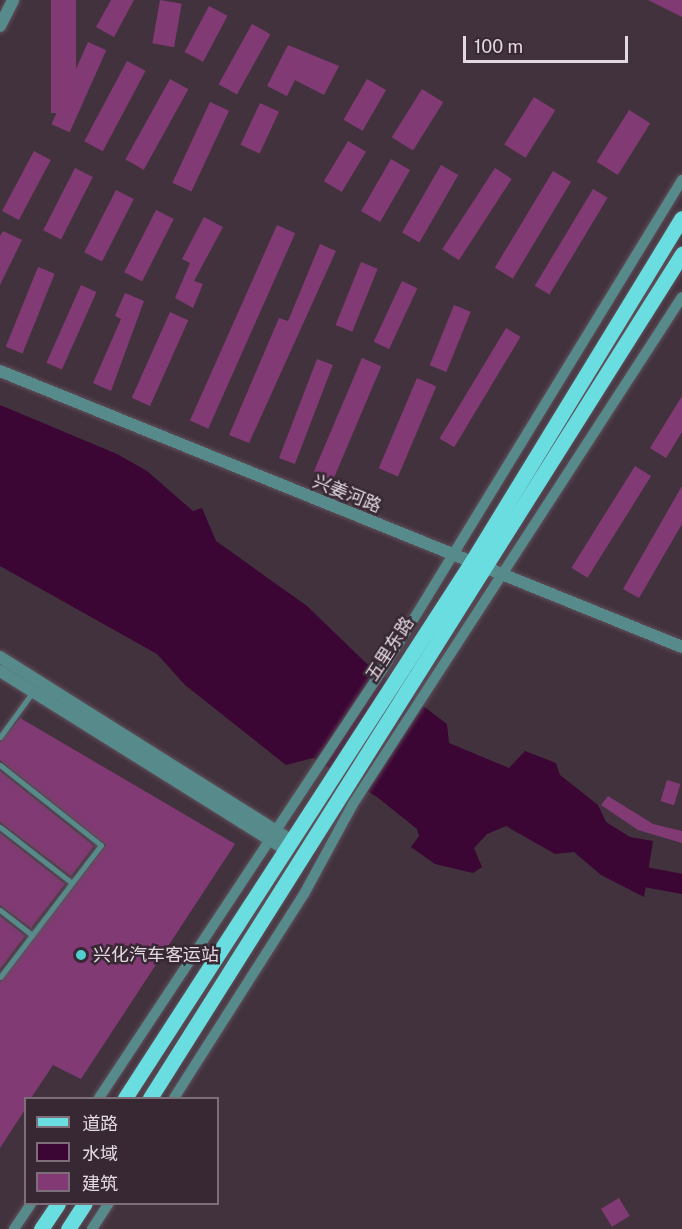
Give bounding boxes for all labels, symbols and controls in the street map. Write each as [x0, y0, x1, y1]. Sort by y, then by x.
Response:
scale bar [466, 24, 631, 62]
text: 100 m [474, 36, 523, 57]
street label: 兴姜河路 [310, 471, 384, 517]
street label: 五里东路 [361, 613, 419, 685]
place label: 兴化汽车客运站 [93, 944, 219, 966]
marker: 兴化汽车客运站 [74, 948, 88, 962]
legend [24, 1097, 219, 1205]
text: 道路 [82, 1113, 118, 1134]
text: 水域 [82, 1143, 118, 1164]
text: 建筑 [82, 1173, 118, 1194]

